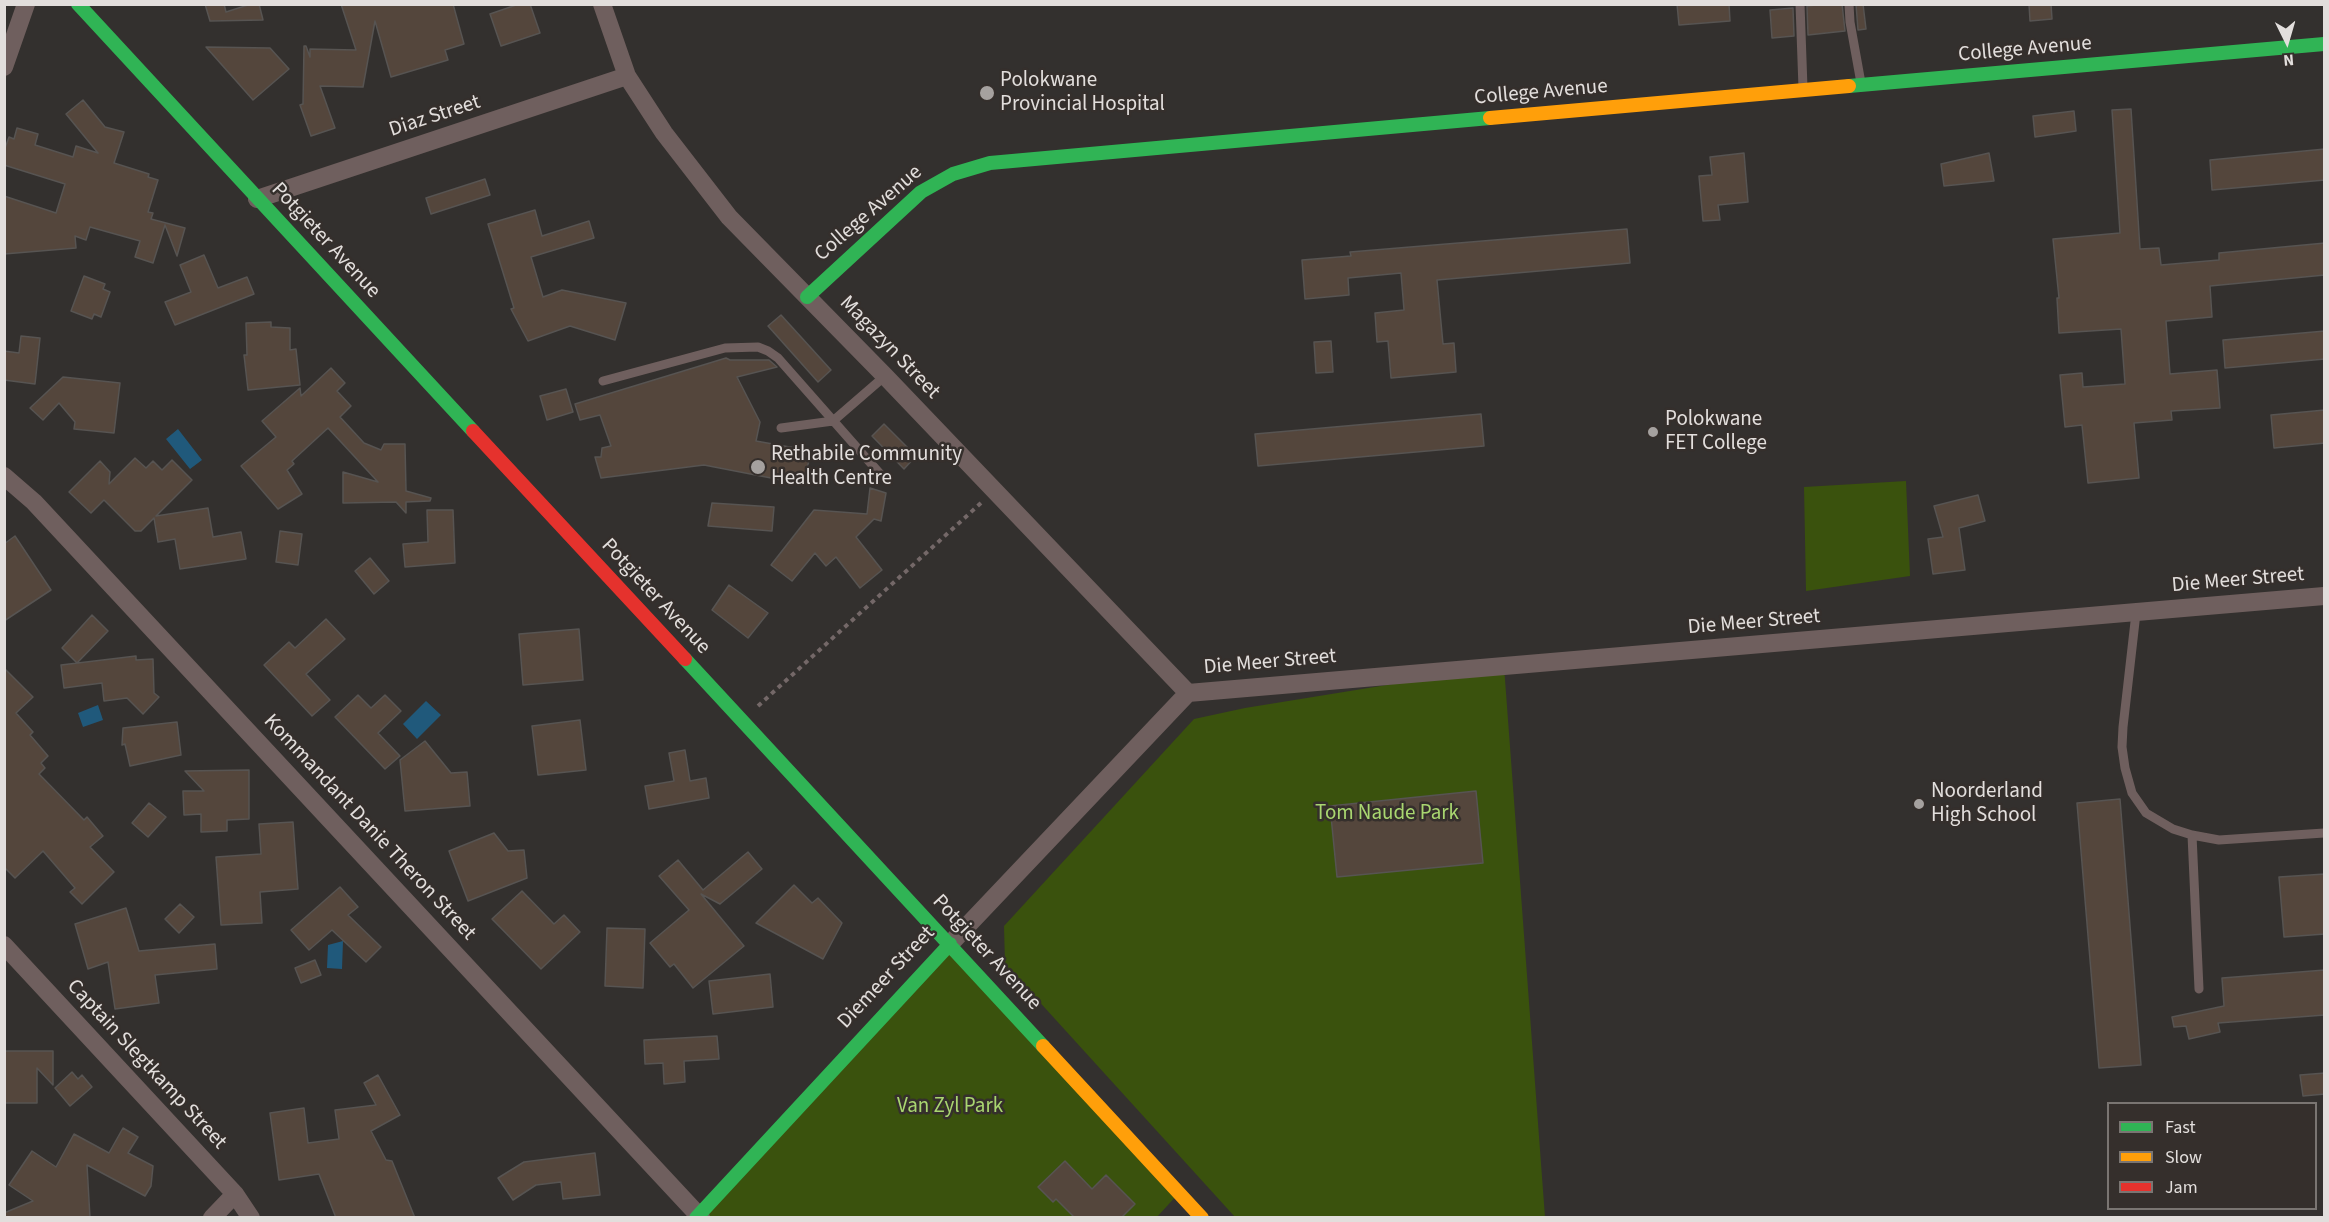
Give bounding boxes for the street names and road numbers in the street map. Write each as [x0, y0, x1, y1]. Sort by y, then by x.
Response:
street label: College Avenue [1957, 32, 2093, 68]
street label: College Avenue [1473, 75, 1609, 111]
street label: Diaz Street [386, 90, 484, 144]
street label: College Avenue [810, 161, 928, 267]
street label: Potgieter Avenue [265, 178, 385, 304]
street label: Magazyn Street [834, 291, 944, 405]
street label: Potgieter Avenue [595, 534, 715, 660]
street label: Die Meer Street [2171, 563, 2305, 599]
street label: Die Meer Street [1687, 605, 1821, 641]
street label: Die Meer Street [1203, 645, 1337, 681]
street label: Kommandant Danie Theron Street [258, 710, 480, 946]
street label: Potgieter Avenue [926, 890, 1046, 1016]
street label: Diemeer Street [833, 922, 941, 1034]
street label: Captain Slegtkamp Street [61, 975, 231, 1155]

